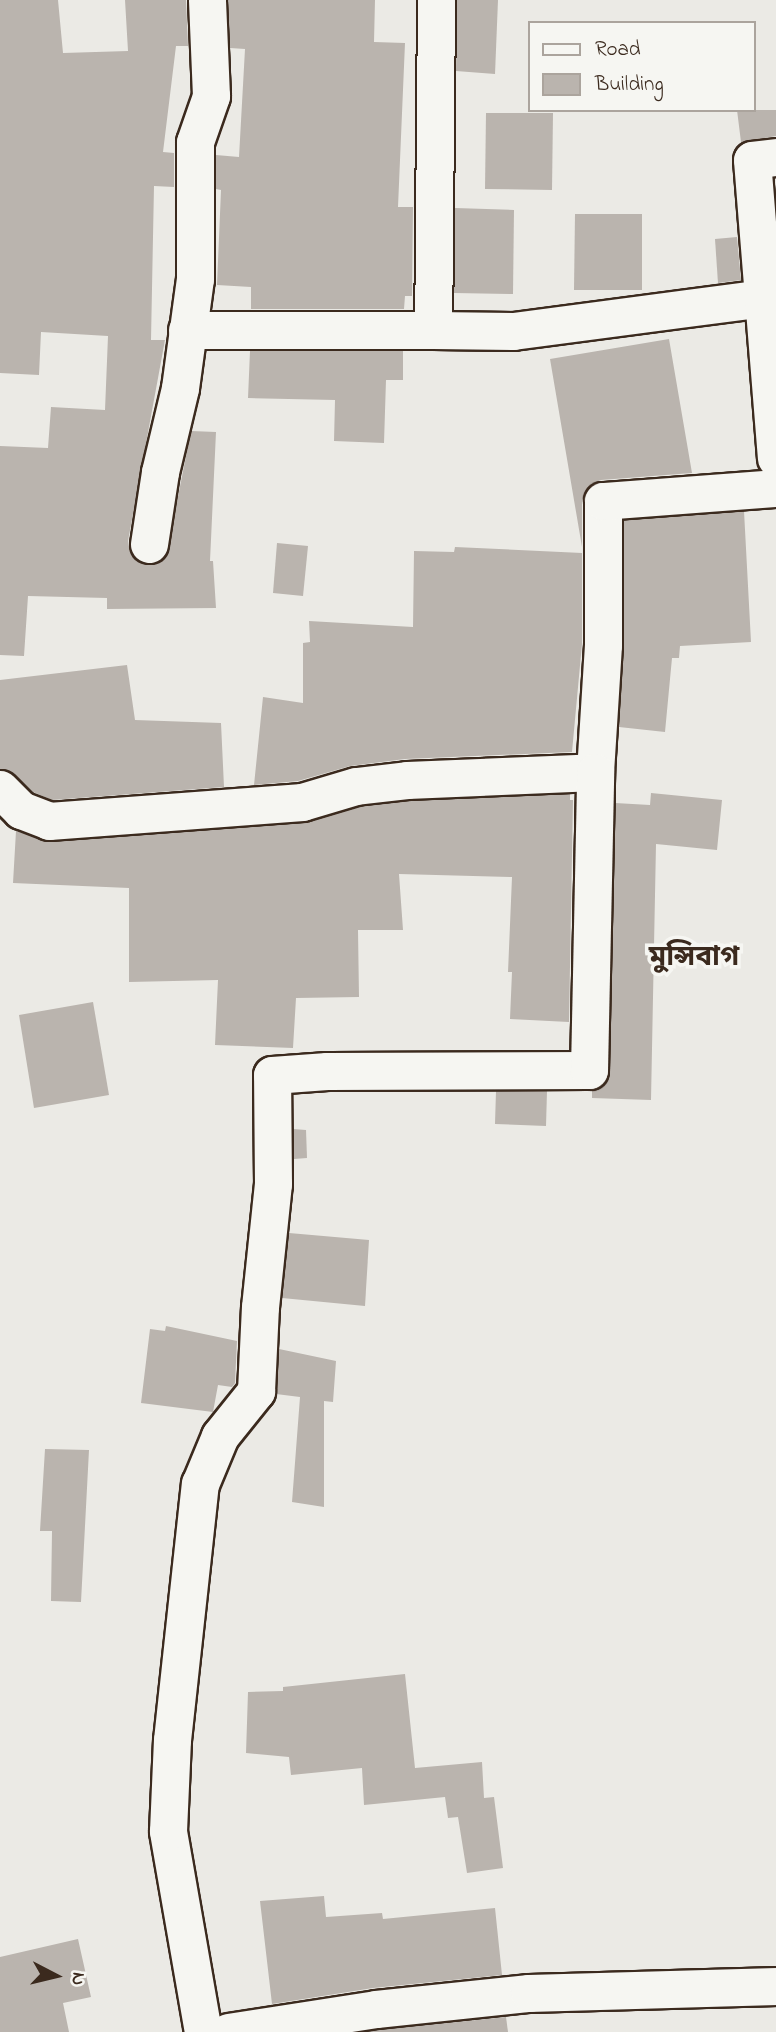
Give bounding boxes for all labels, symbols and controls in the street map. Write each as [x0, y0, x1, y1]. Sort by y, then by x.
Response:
legend [528, 21, 755, 112]
text: Road [595, 35, 641, 65]
text: Building [595, 70, 664, 100]
district label: মুন্সিবাগ [649, 942, 739, 976]
north arrow [21, 1941, 91, 2011]
text: N [63, 1971, 92, 1987]

